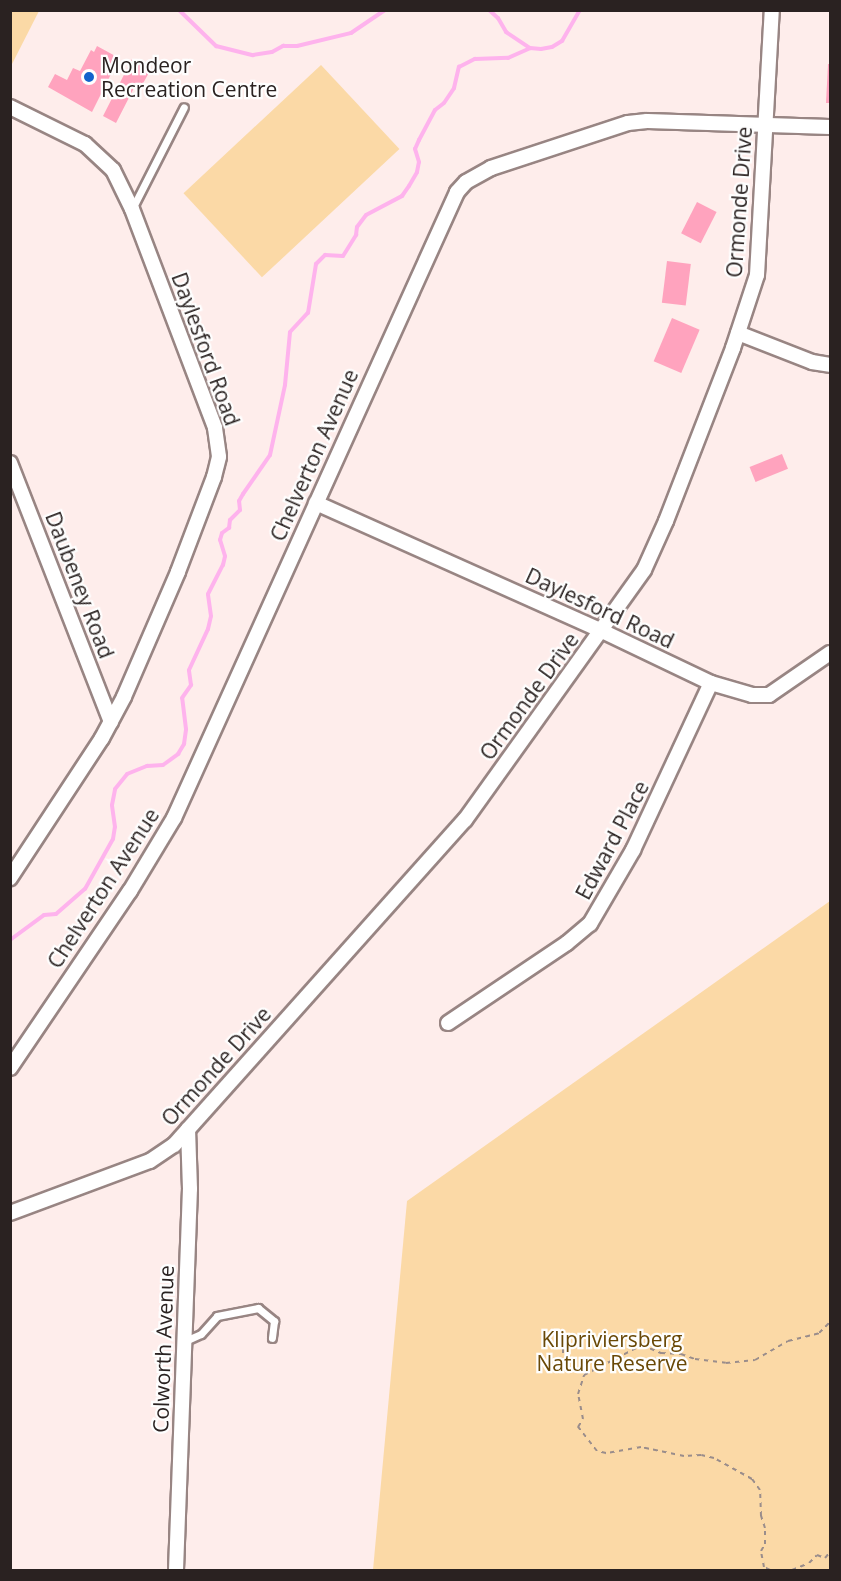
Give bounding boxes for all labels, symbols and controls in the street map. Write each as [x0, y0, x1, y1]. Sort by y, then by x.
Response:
place label: Mondeor Recreation Centre [101, 52, 277, 102]
marker: Mondeor Recreation Centre [82, 70, 96, 84]
street label: Ormonde Drive [721, 126, 757, 278]
street label: Daylesford Road [167, 269, 245, 429]
street label: Chelverton Avenue [265, 365, 363, 545]
street label: Daubeney Road [40, 508, 120, 662]
street label: Daylesford Road [522, 563, 678, 653]
street label: Ormonde Drive [474, 627, 584, 765]
street label: Edward Place [570, 776, 654, 904]
street label: Chelverton Avenue [42, 803, 164, 973]
street label: Ormonde Drive [156, 1001, 276, 1131]
street label: Colworth Avenue [147, 1265, 179, 1433]
park label: Klipriviersberg Nature Reserve [536, 1326, 688, 1376]

